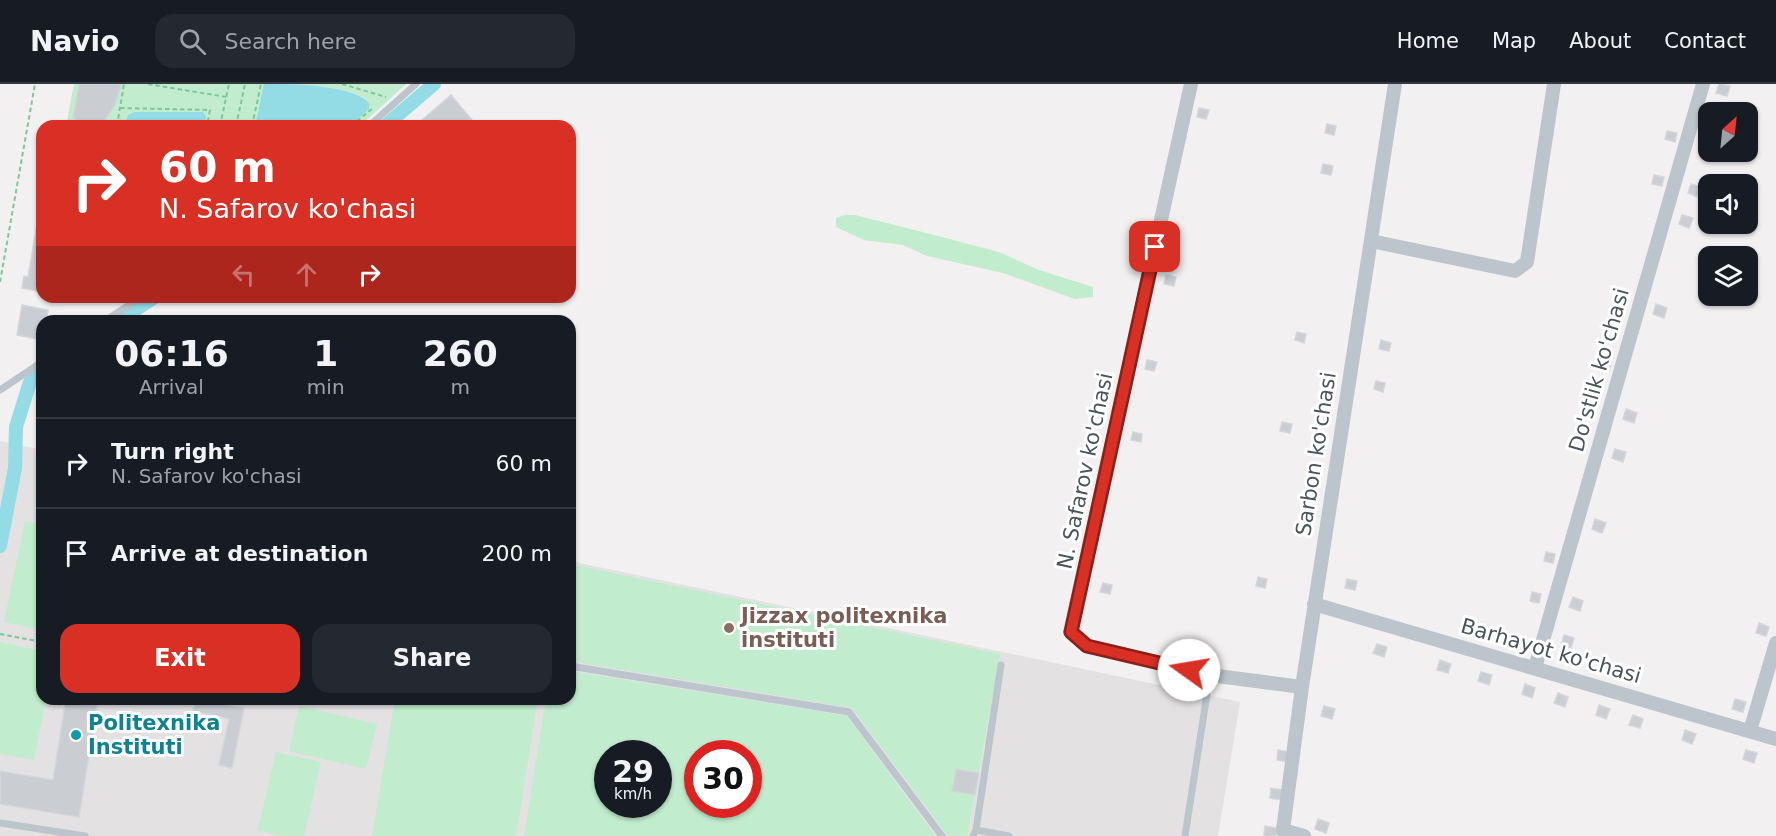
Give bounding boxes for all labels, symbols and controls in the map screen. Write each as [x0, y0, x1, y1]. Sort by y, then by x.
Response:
search box [155, 14, 575, 68]
text: Navio [30, 25, 119, 58]
icon: search [176, 25, 209, 58]
text: Search here [224, 29, 357, 54]
text: Home [1397, 29, 1459, 53]
text: Map [1492, 29, 1536, 53]
text: About [1569, 29, 1631, 53]
text: Contact [1664, 29, 1746, 53]
north arrow [1698, 102, 1758, 162]
map controls [1698, 102, 1758, 306]
text: 60 m [159, 143, 276, 192]
icon: right [60, 144, 138, 222]
button: sound [1698, 174, 1758, 234]
text: N. Safarov ko'chasi [159, 193, 416, 224]
pin [1129, 221, 1180, 272]
icon: arrive [1138, 230, 1171, 263]
button: layers [1698, 246, 1758, 306]
icon: left [227, 258, 260, 291]
icon: ahead [290, 258, 323, 291]
icon: right [353, 258, 386, 291]
street label: Do'stlik ko'chasi [1564, 285, 1634, 455]
text: 06:16 [114, 333, 229, 374]
text: 1 [313, 333, 338, 374]
text: 260 [423, 333, 498, 374]
street label: Sarbon ko'chasi [1291, 370, 1341, 538]
street label: N. Safarov ko'chasi [1052, 371, 1118, 571]
text: Arrival [139, 375, 204, 399]
text: min [307, 375, 345, 399]
text: m [451, 375, 470, 399]
text: Turn right [111, 439, 234, 464]
icon: right [60, 447, 93, 480]
text: 60 m [496, 451, 552, 476]
text: N. Safarov ko'chasi [111, 464, 302, 488]
icon: arrive [60, 537, 93, 570]
text: Arrive at destination [111, 541, 368, 566]
text: 200 m [482, 541, 552, 566]
place label: Jizzax politexnika instituti [739, 604, 947, 652]
street label: Barhayot ko'chasi [1458, 614, 1644, 688]
marker: Jizzax politexnika instituti [722, 621, 736, 635]
button: Exit [60, 624, 300, 693]
button: Share [312, 624, 552, 693]
position arrow [1157, 638, 1221, 702]
place label: Politexnika Instituti [88, 711, 220, 759]
marker: Politexnika Instituti [69, 728, 83, 742]
speed limit sign: 30 [684, 740, 762, 818]
text: 29 [612, 754, 654, 789]
text: km/h [614, 785, 652, 803]

